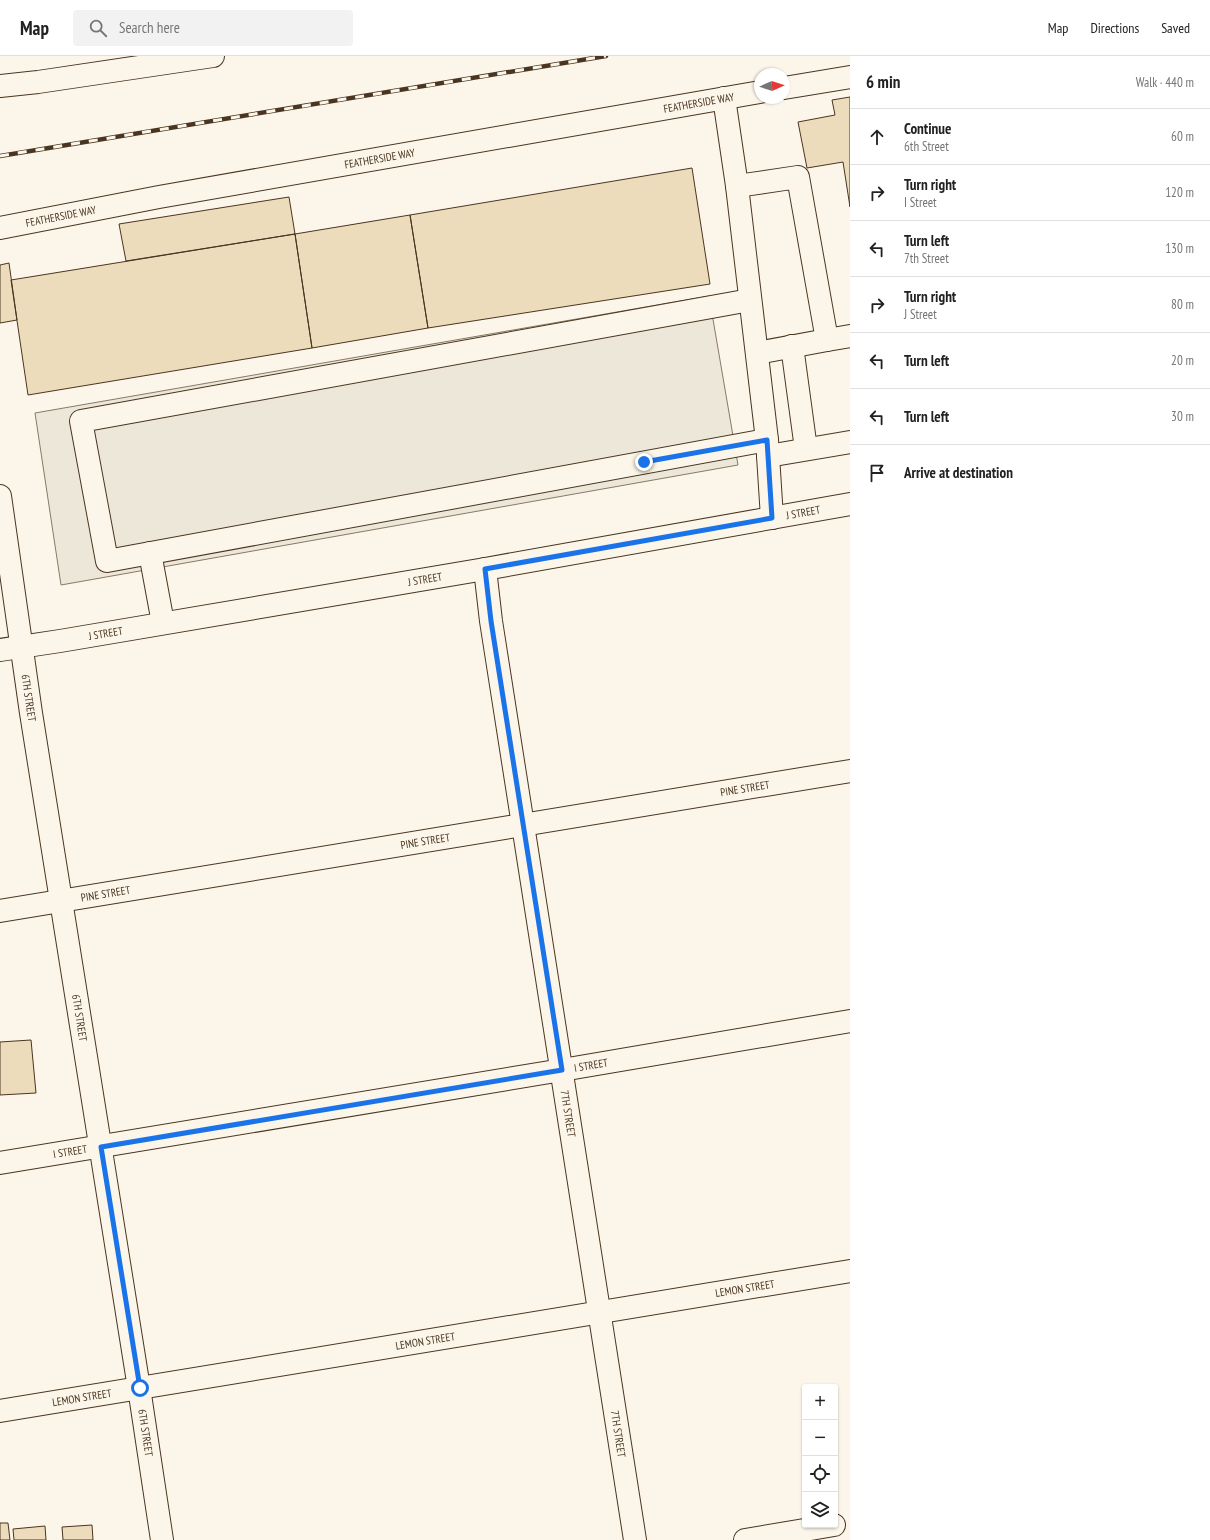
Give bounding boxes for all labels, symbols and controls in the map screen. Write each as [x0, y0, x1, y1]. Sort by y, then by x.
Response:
search box [73, 10, 353, 46]
text: Map [20, 16, 49, 40]
icon: search [87, 17, 109, 39]
text: Search here [119, 18, 180, 37]
text: Map [1048, 19, 1068, 37]
text: Directions [1090, 19, 1139, 37]
text: Saved [1161, 19, 1190, 37]
north arrow [754, 68, 790, 104]
text: 6 min [866, 71, 900, 93]
text: Walk · 440 m [1136, 74, 1194, 91]
street label: FEATHERSIDE WAY [662, 90, 735, 116]
text: Continue [904, 119, 951, 138]
icon: ahead [866, 126, 888, 148]
text: 60 m [1171, 128, 1194, 145]
text: 6th Street [904, 138, 949, 155]
street label: FEATHERSIDE WAY [343, 145, 416, 171]
text: Turn right [904, 175, 956, 194]
icon: right [866, 182, 888, 204]
text: 120 m [1165, 184, 1194, 201]
text: I Street [904, 194, 937, 211]
street label: FEATHERSIDE WAY [24, 202, 97, 230]
text: Turn left [904, 231, 949, 250]
icon: left [866, 238, 888, 260]
text: 130 m [1165, 240, 1194, 257]
text: 7th Street [904, 250, 949, 267]
text: Turn right [904, 287, 956, 306]
icon: right [866, 294, 888, 316]
text: 80 m [1171, 296, 1194, 313]
text: J Street [904, 306, 937, 323]
icon: left [866, 350, 888, 372]
text: Turn left [904, 351, 949, 370]
text: 20 m [1171, 352, 1194, 369]
icon: left [866, 406, 888, 428]
text: Turn left [904, 407, 949, 426]
text: 30 m [1171, 408, 1194, 425]
route end [635, 453, 653, 471]
icon: arrive [866, 462, 888, 484]
text: Arrive at destination [904, 463, 1013, 482]
street label: J STREET [784, 502, 821, 522]
street label: J STREET [406, 569, 443, 589]
street label: J STREET [87, 623, 124, 643]
street label: 6TH STREET [19, 673, 39, 723]
street label: PINE STREET [719, 777, 771, 799]
street label: PINE STREET [400, 830, 451, 852]
street label: PINE STREET [80, 883, 131, 905]
street label: 6TH STREET [69, 993, 90, 1043]
street label: I STREET [573, 1055, 609, 1075]
street label: 7TH STREET [558, 1089, 579, 1138]
street label: I STREET [52, 1142, 88, 1161]
street label: LEMON STREET [714, 1277, 776, 1300]
street label: LEMON STREET [395, 1329, 456, 1353]
route start [131, 1379, 149, 1397]
map controls [802, 1384, 838, 1528]
button: + [802, 1384, 838, 1420]
street label: LEMON STREET [51, 1386, 113, 1409]
street label: 6TH STREET [135, 1408, 156, 1457]
street label: 7TH STREET [608, 1409, 629, 1458]
button: − [802, 1420, 838, 1456]
button: locate [802, 1456, 838, 1492]
button: layers [802, 1492, 838, 1528]

